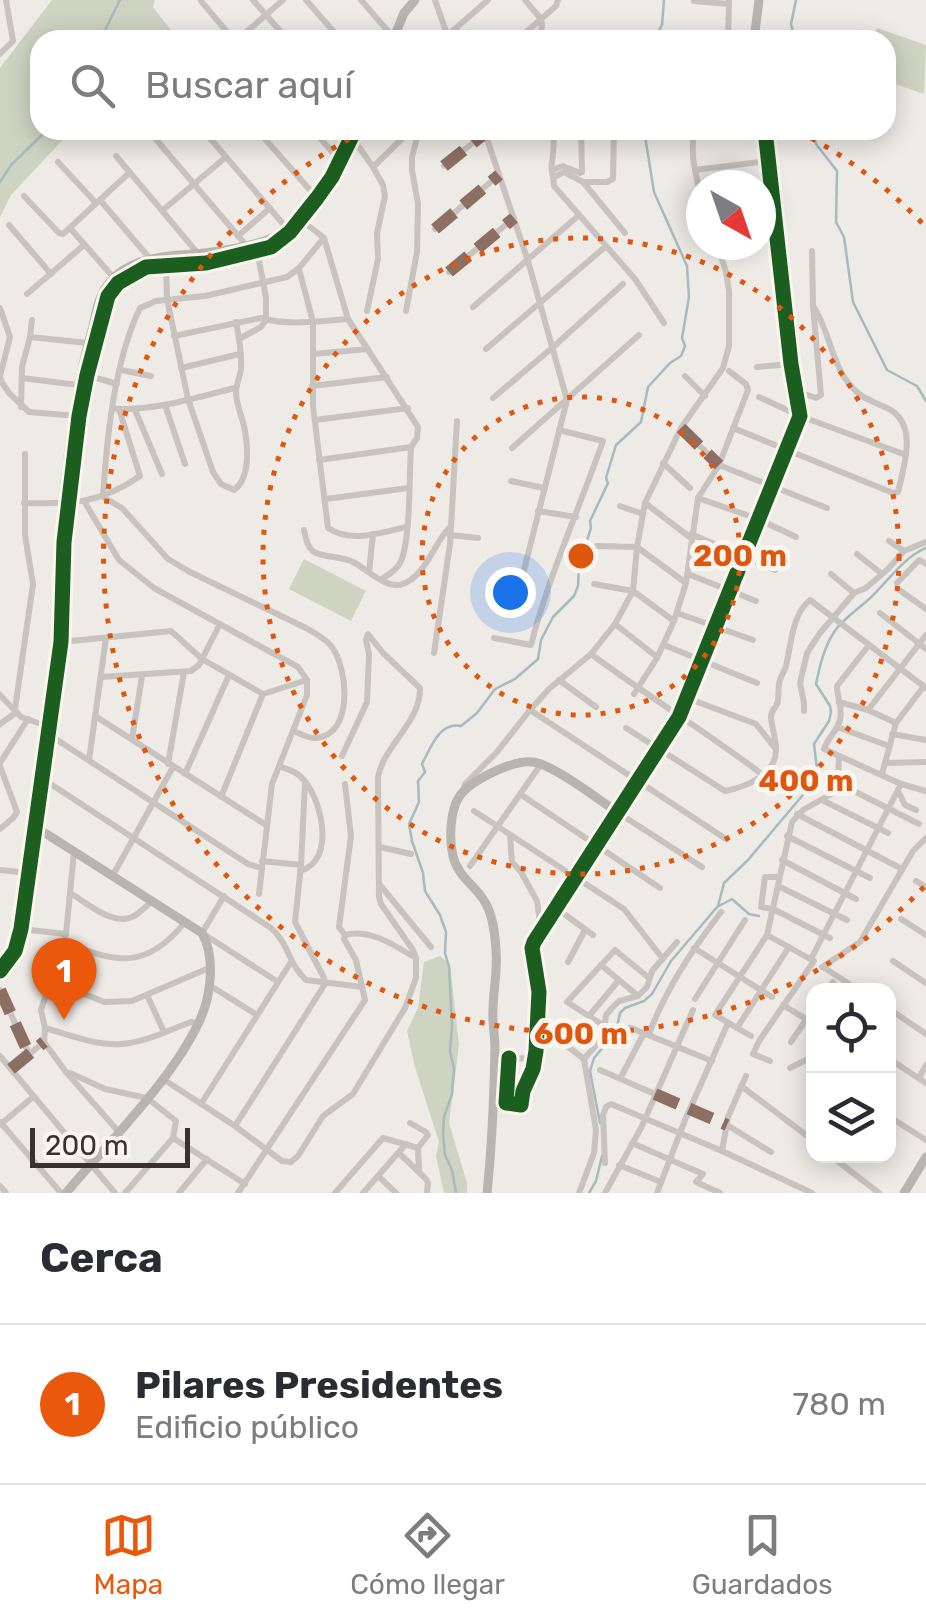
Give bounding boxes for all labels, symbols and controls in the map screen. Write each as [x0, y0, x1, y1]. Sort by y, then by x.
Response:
search box [30, 30, 896, 140]
icon: search [65, 58, 120, 113]
text: Buscar aquí [145, 62, 353, 108]
north arrow [686, 170, 776, 260]
centre of rings [563, 538, 599, 574]
text: 200 m [693, 538, 787, 574]
your location [485, 567, 536, 618]
text: 400 m [758, 763, 854, 799]
pin: 1 [32, 938, 96, 1020]
map controls [806, 983, 896, 1163]
button: locate [806, 983, 896, 1073]
text: 600 m [534, 1016, 628, 1052]
button: layers [806, 1073, 896, 1163]
scale bar [30, 1123, 190, 1168]
text: 200 m [45, 1129, 129, 1162]
text: Cerca [40, 1233, 163, 1283]
text: Pilares Presidentes [135, 1362, 503, 1408]
text: 1 [65, 1385, 80, 1423]
text: 780 m [793, 1385, 886, 1423]
text: Edificio público [135, 1408, 359, 1446]
tab: Mapa [93, 1508, 163, 1601]
tab: Cómo llegar [350, 1508, 505, 1601]
tab: Guardados [692, 1508, 833, 1601]

